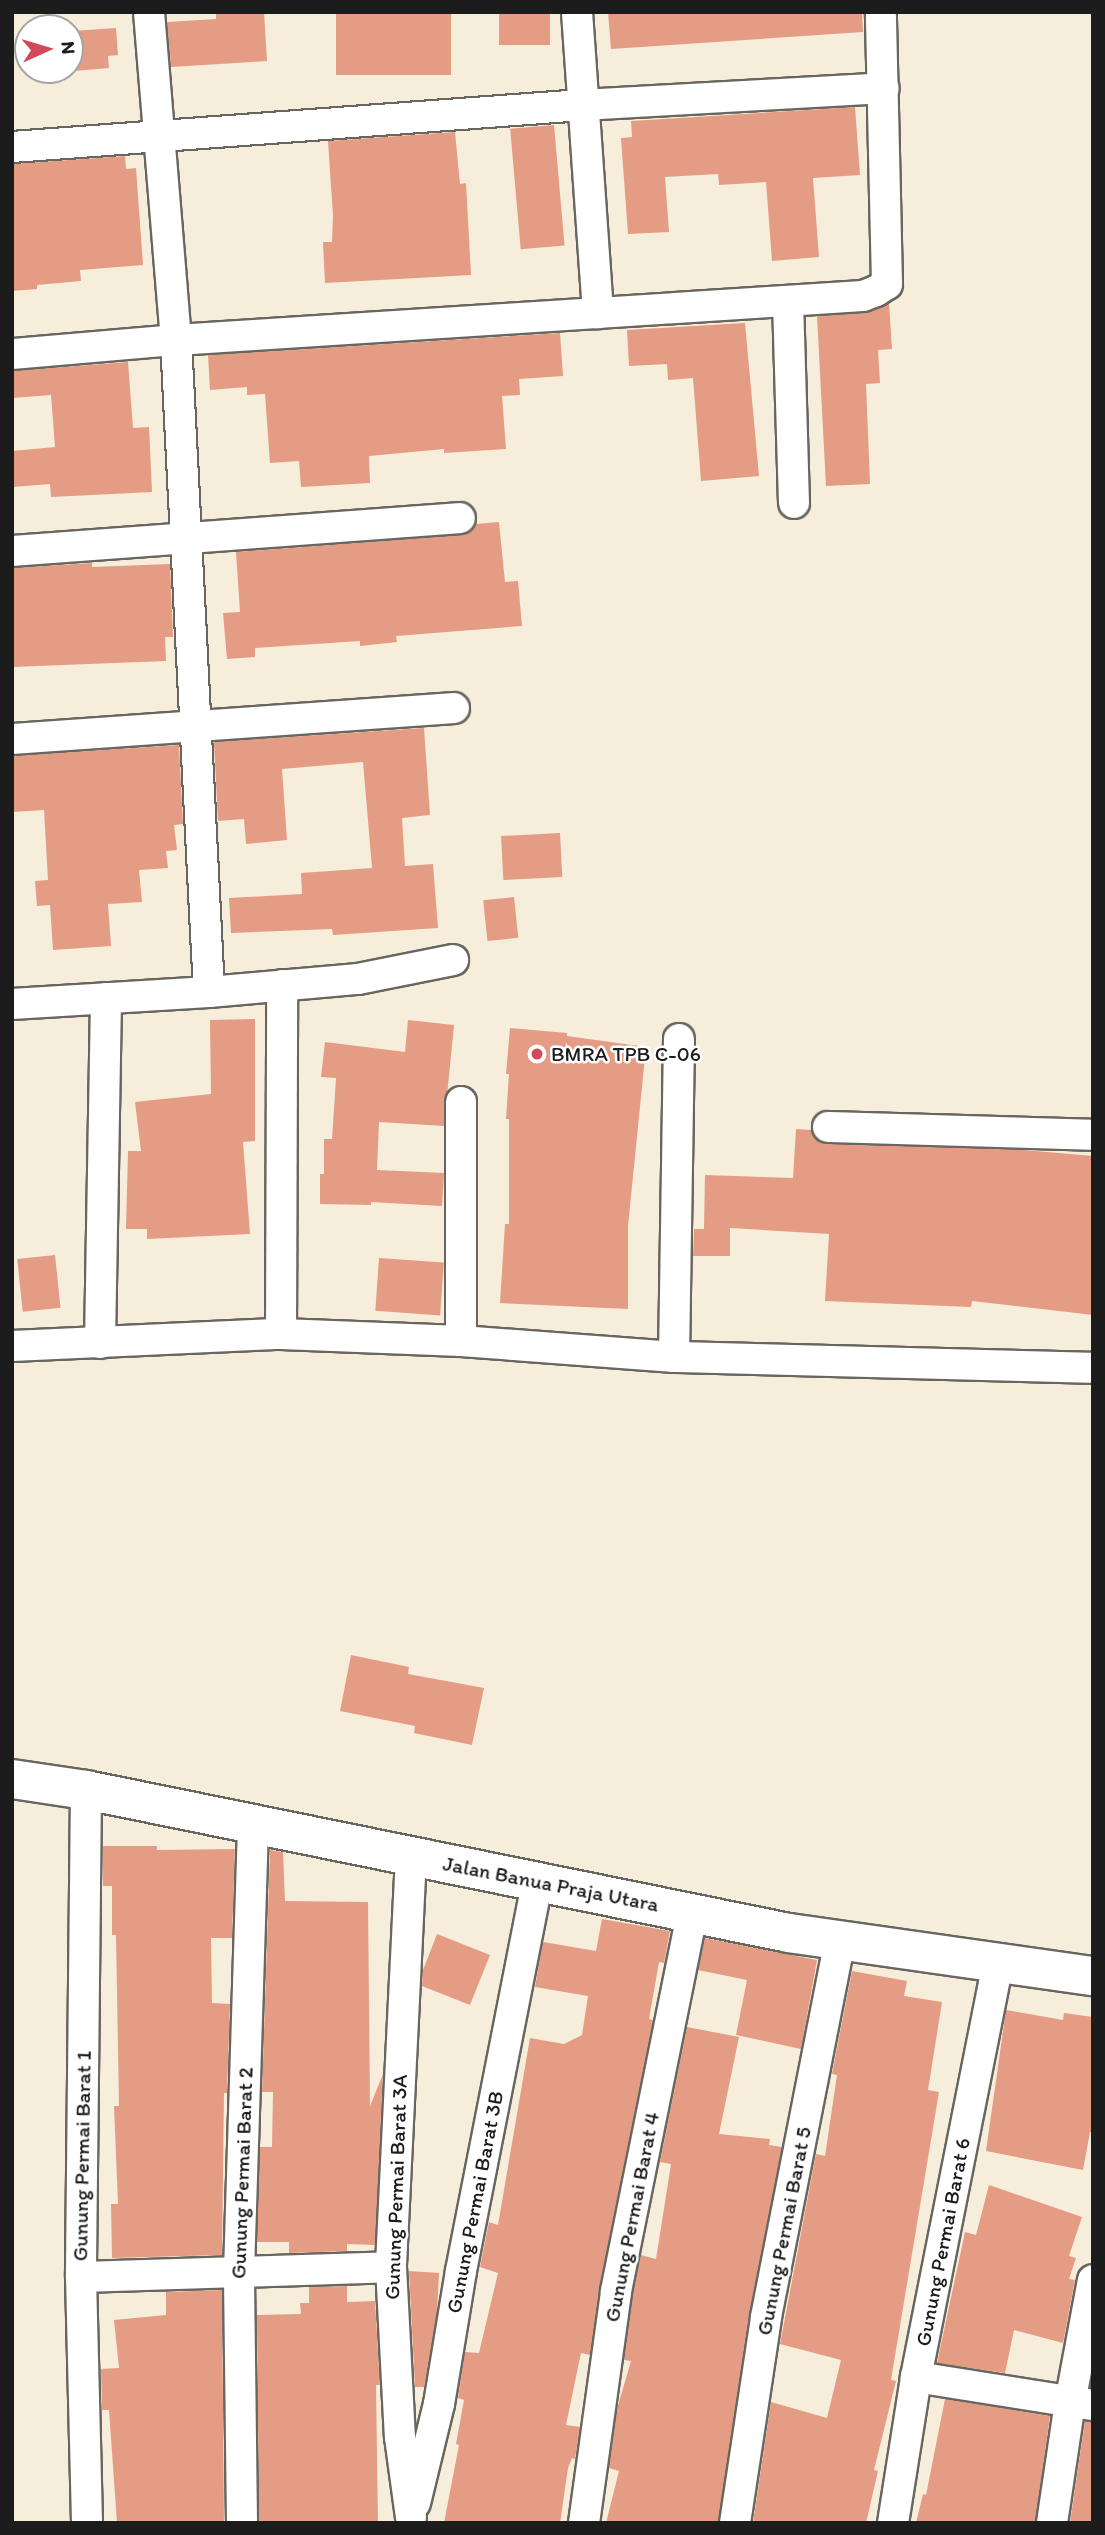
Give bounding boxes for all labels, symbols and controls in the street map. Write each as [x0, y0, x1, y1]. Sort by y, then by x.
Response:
north arrow [14, 14, 84, 84]
text: N [57, 40, 80, 55]
place label: BMRA TPB C-06 [551, 1041, 701, 1067]
marker: BMRA TPB C-06 [529, 1046, 545, 1062]
street label: Jalan Banua Praja Utara [441, 1851, 661, 1917]
street label: Gunung Permai Barat 1 [68, 2051, 96, 2261]
street label: Gunung Permai Barat 2 [226, 2068, 258, 2278]
street label: Gunung Permai Barat 3A [380, 2075, 412, 2299]
street label: Gunung Permai Barat 3B [441, 2090, 509, 2314]
street label: Gunung Permai Barat 4 [599, 2111, 665, 2323]
street label: Gunung Permai Barat 5 [752, 2126, 816, 2336]
street label: Gunung Permai Barat 6 [911, 2137, 975, 2347]

